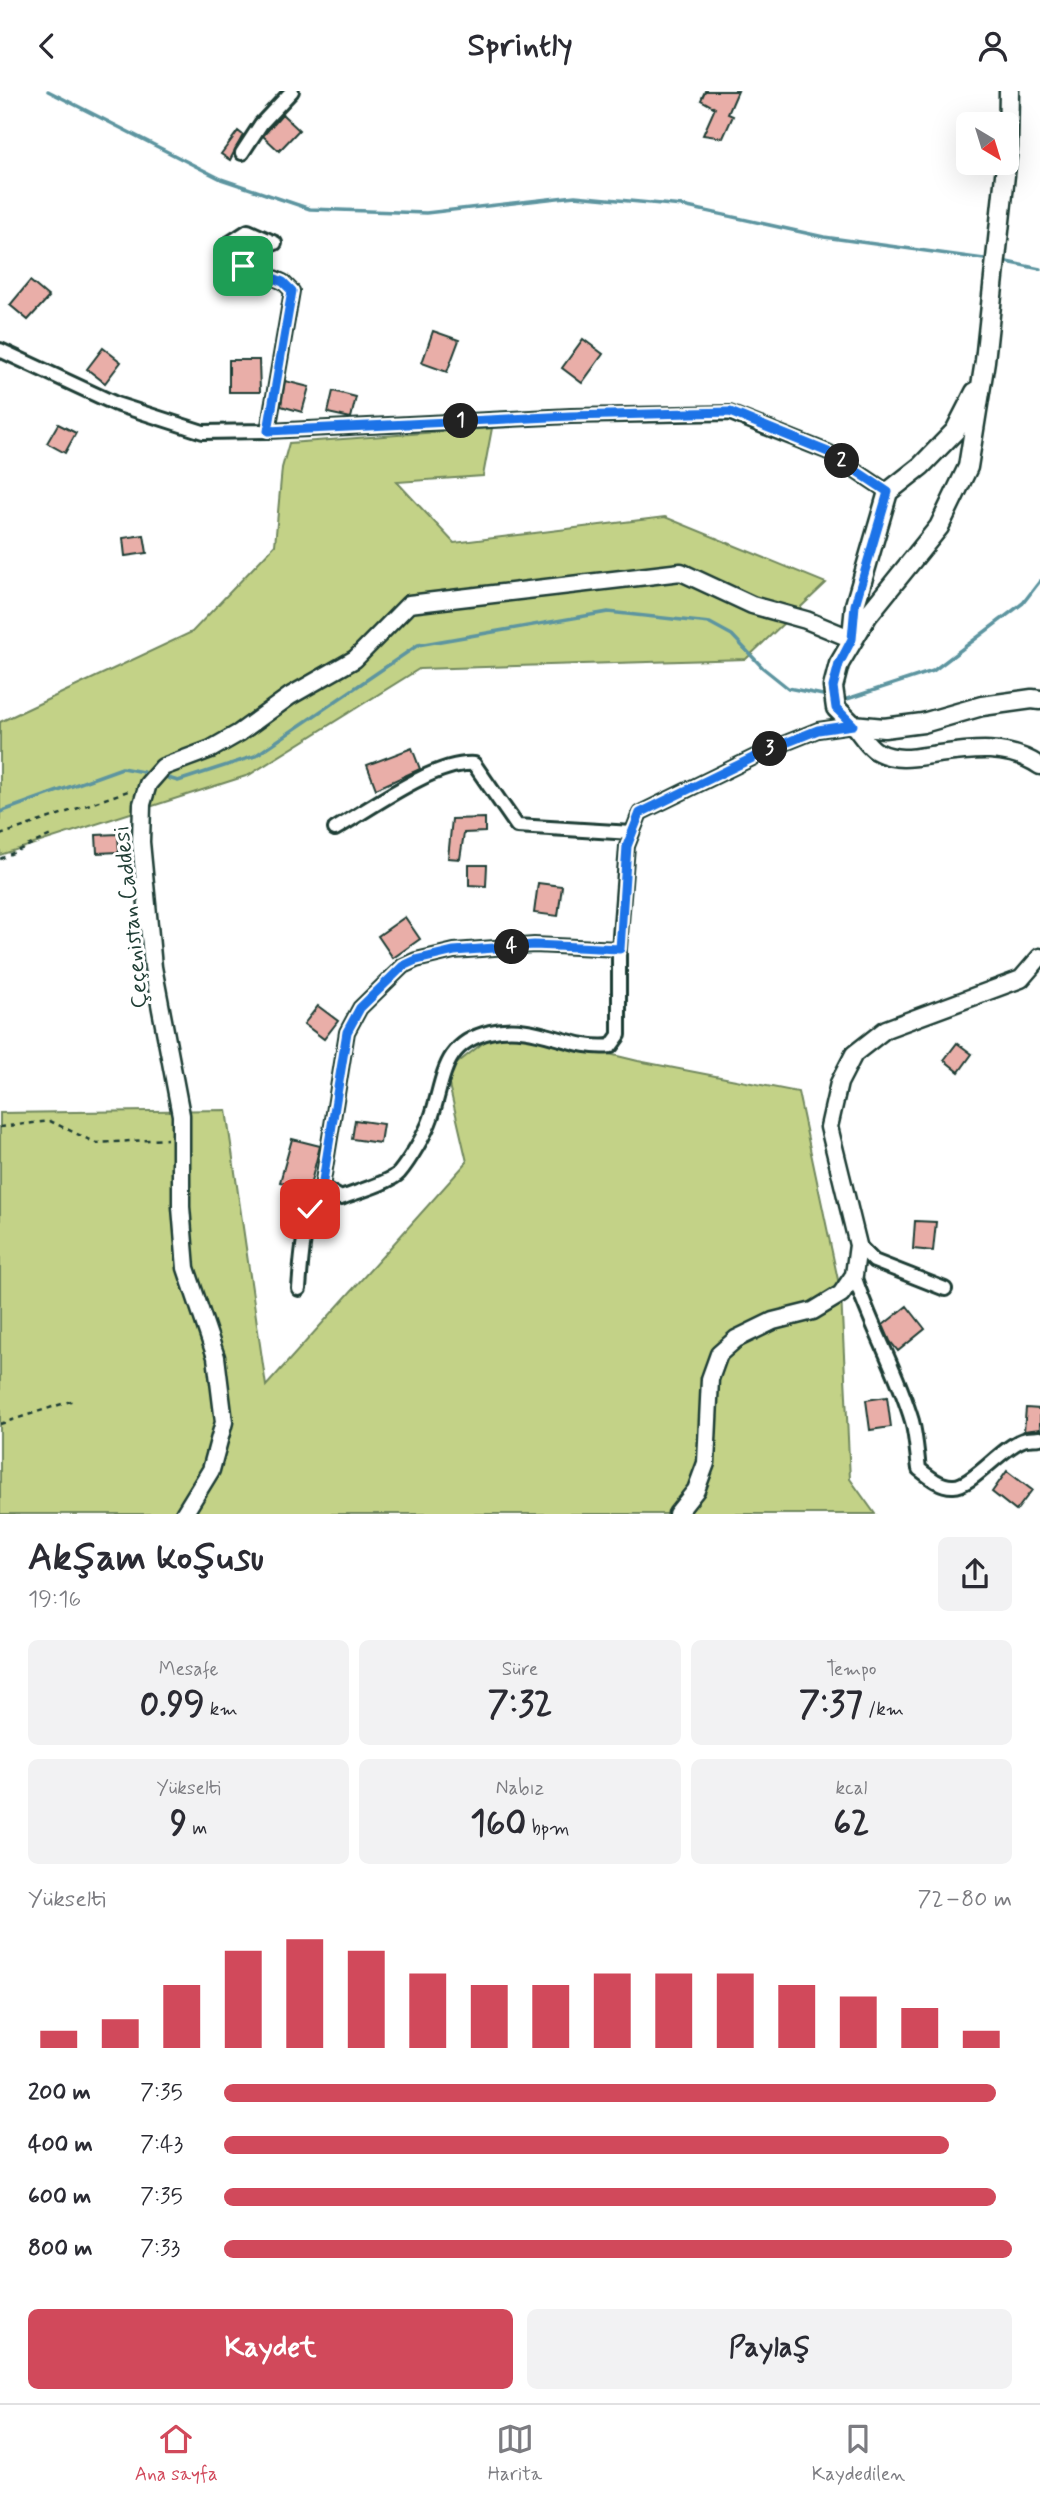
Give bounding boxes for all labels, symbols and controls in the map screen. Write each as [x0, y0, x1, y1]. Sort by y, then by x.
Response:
text: Sprintly [467, 25, 573, 67]
icon: back [28, 27, 66, 65]
icon: person [974, 27, 1012, 65]
north arrow [956, 112, 1018, 175]
map controls [956, 112, 1019, 175]
pin [213, 236, 273, 296]
icon: arrive [224, 247, 262, 285]
pin: 1 [444, 403, 478, 439]
text: 1 [456, 408, 465, 433]
pin: 2 [824, 443, 860, 479]
text: 2 [837, 448, 846, 473]
pin: 3 [752, 731, 788, 767]
text: 3 [765, 736, 774, 761]
street label: Çeçenistan Caddesi [107, 824, 157, 1010]
pin: 4 [494, 929, 530, 965]
text: 4 [506, 934, 517, 959]
pin [280, 1179, 340, 1239]
icon: check [291, 1190, 329, 1228]
text: Akşam koşusu [28, 1534, 264, 1583]
button: share [938, 1537, 1012, 1611]
text: 19:16 [28, 1585, 81, 1615]
text: Mesafe [159, 1657, 219, 1682]
text: Süre [502, 1657, 538, 1682]
text: Tempo [826, 1657, 876, 1682]
text: 0.99 [140, 1682, 205, 1728]
text: 7:32 [488, 1682, 552, 1728]
text: 7:37 [799, 1682, 863, 1728]
text: km [205, 1697, 238, 1722]
text: /km [863, 1697, 904, 1722]
text: Yükselti [156, 1776, 221, 1801]
text: Nabız [496, 1776, 544, 1801]
text: kcal [835, 1776, 867, 1801]
text: 9 [170, 1801, 187, 1847]
text: 160 [470, 1801, 526, 1847]
text: 62 [833, 1801, 870, 1847]
text: m [187, 1816, 207, 1841]
text: bpm [526, 1816, 570, 1841]
text: Yükselti [28, 1885, 106, 1915]
text: 72–80 m [918, 1885, 1012, 1915]
text: 200 m [28, 2078, 91, 2108]
text: 7:35 [140, 2078, 183, 2108]
text: 400 m [28, 2130, 93, 2160]
text: 7:43 [140, 2130, 183, 2160]
text: 600 m [28, 2182, 91, 2212]
text: 7:35 [140, 2182, 183, 2212]
text: 800 m [28, 2234, 92, 2264]
text: 7:33 [140, 2234, 180, 2264]
button: Kaydet [28, 2309, 513, 2389]
button: Paylaş [527, 2309, 1012, 2389]
tab: Ana sayfa [135, 2420, 218, 2487]
tab: Harita [488, 2420, 542, 2487]
tab: Kaydedilen [812, 2420, 905, 2487]

